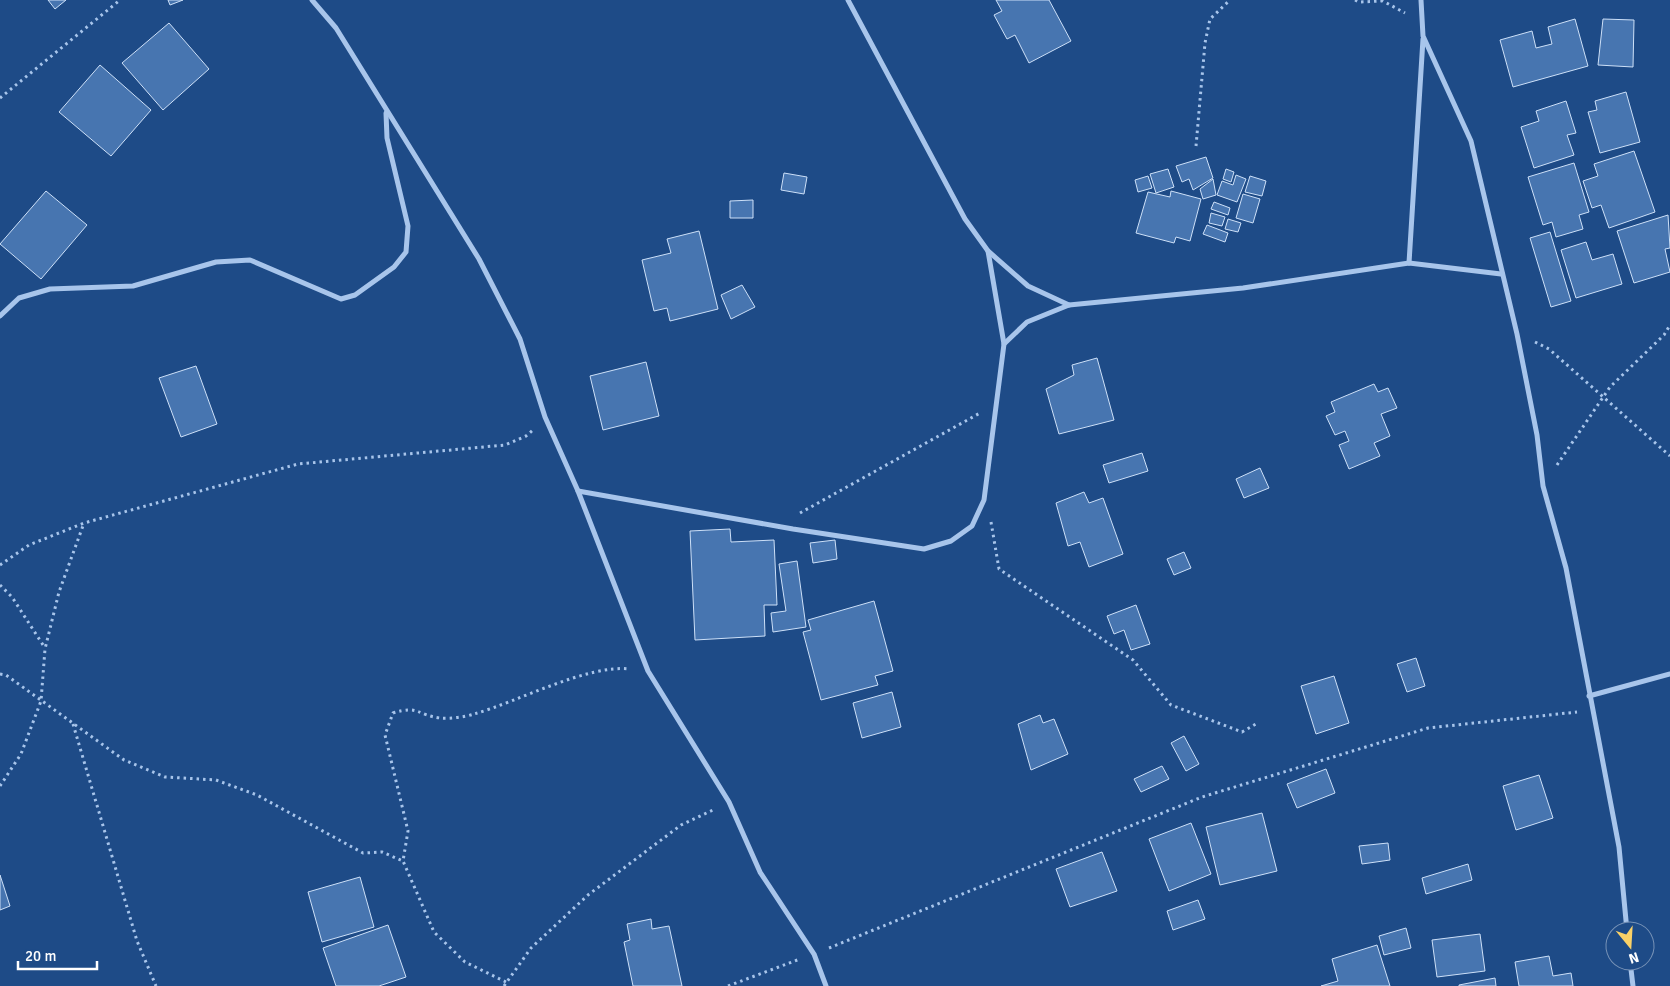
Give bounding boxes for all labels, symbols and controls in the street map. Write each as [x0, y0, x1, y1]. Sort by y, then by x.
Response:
north arrow [1605, 921, 1655, 971]
scale bar [18, 938, 96, 970]
text: 20 m [25, 947, 56, 965]
text: N [1627, 948, 1641, 967]

